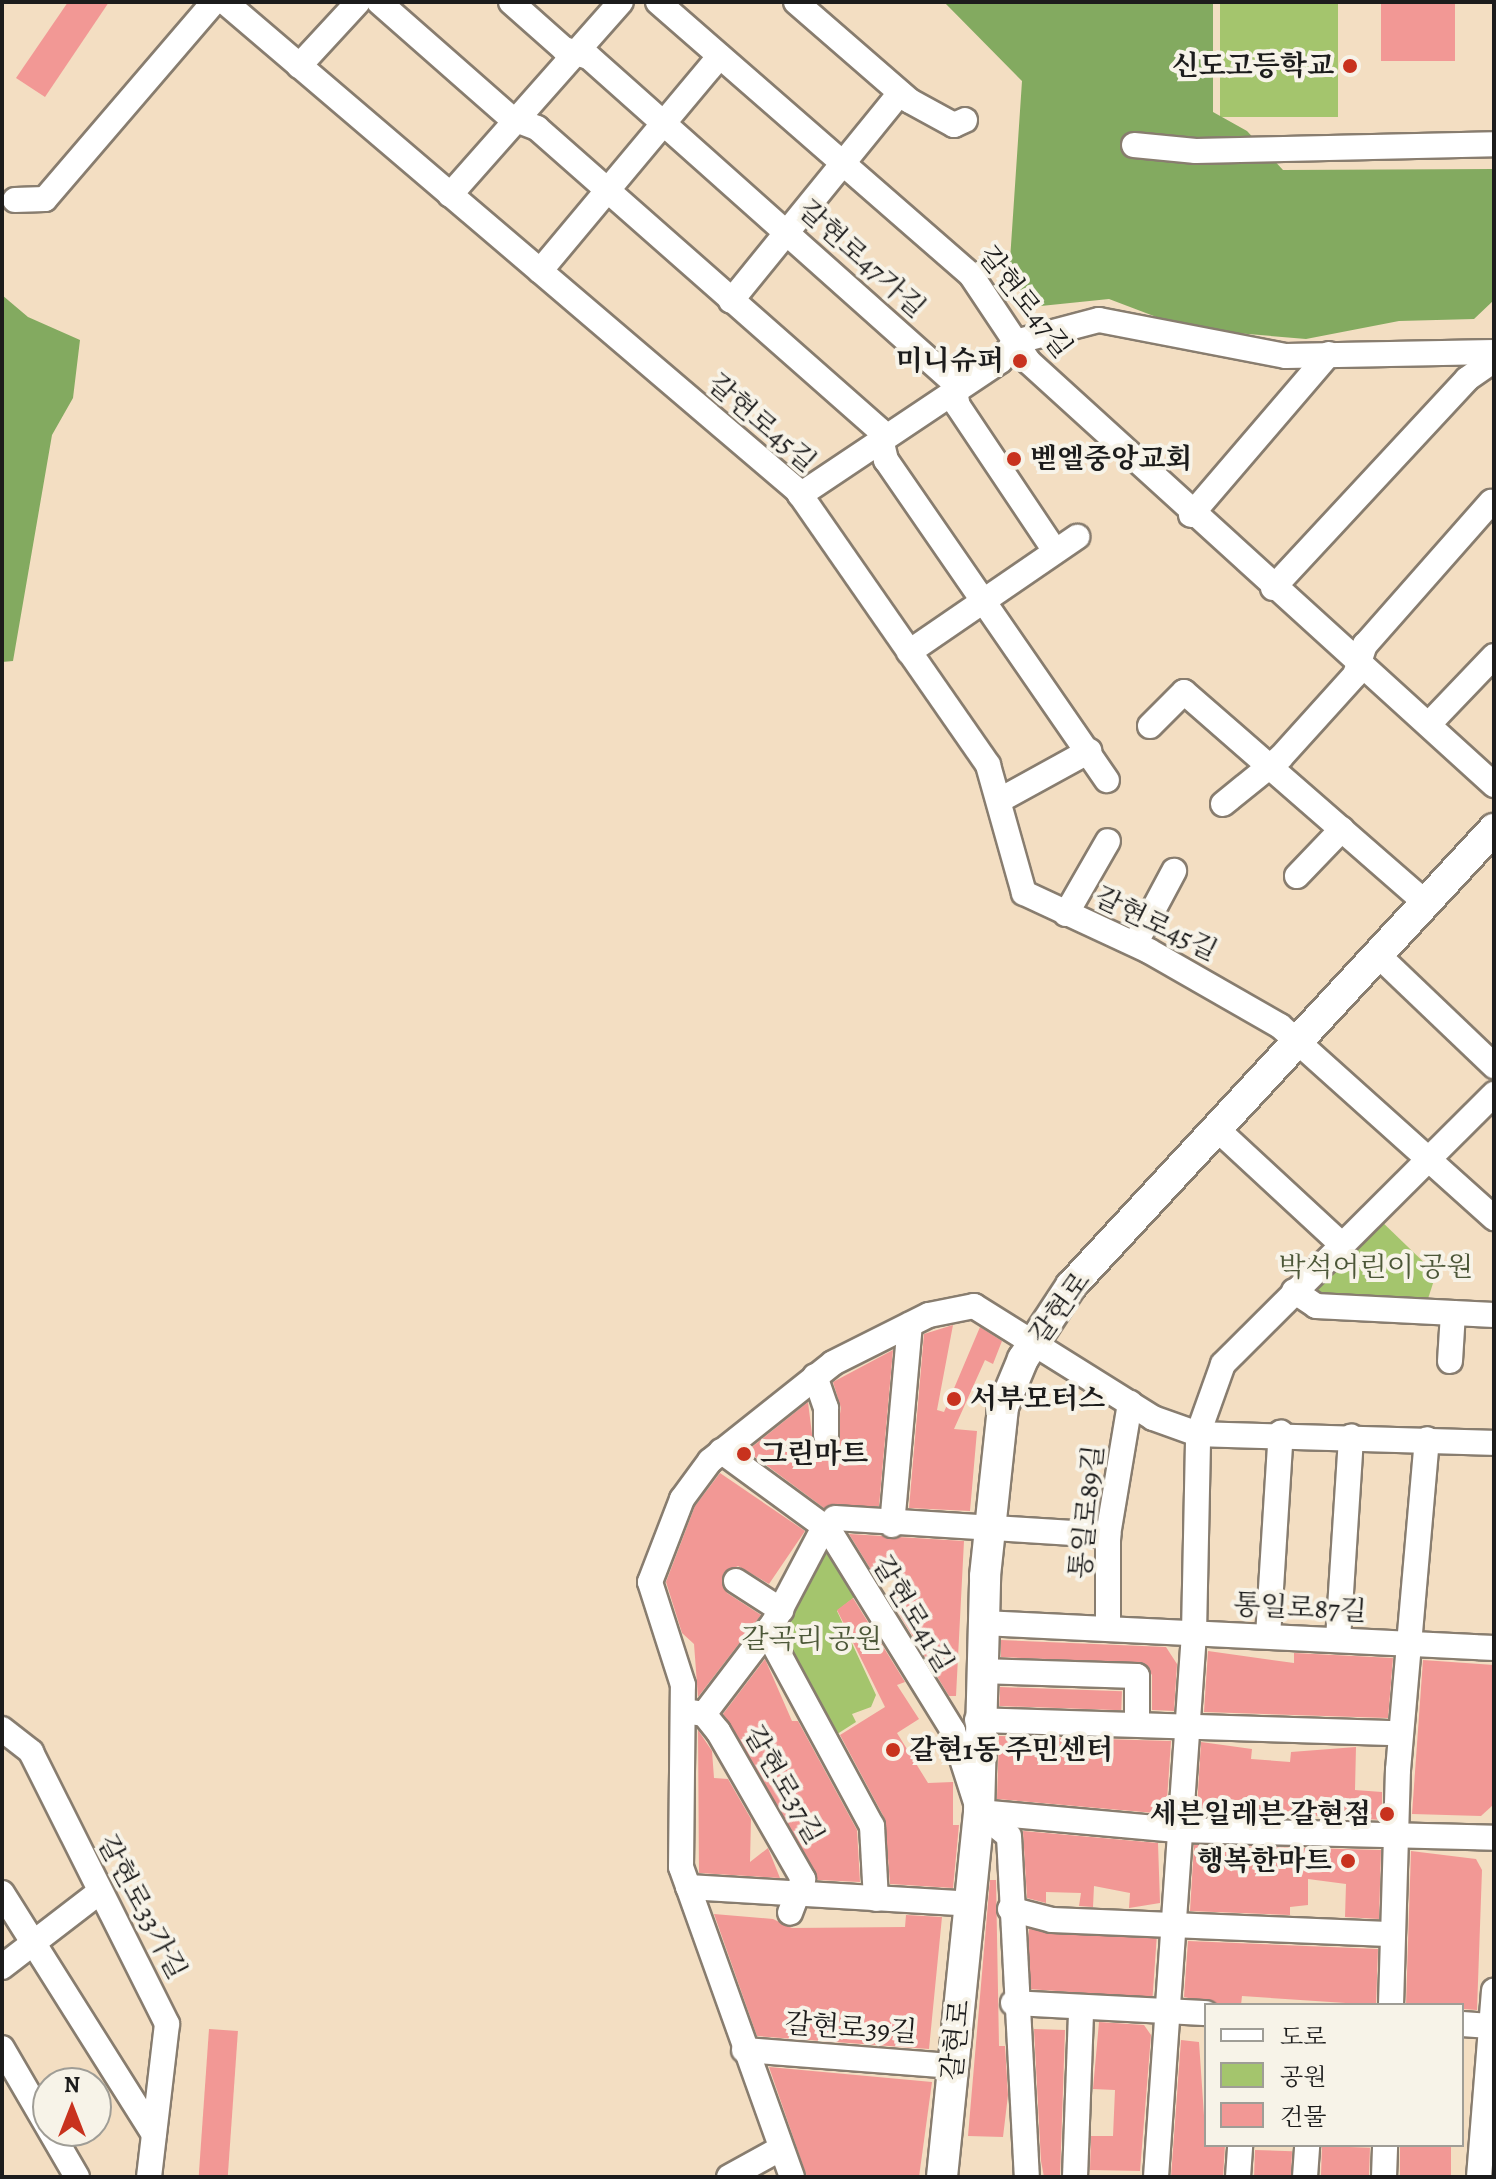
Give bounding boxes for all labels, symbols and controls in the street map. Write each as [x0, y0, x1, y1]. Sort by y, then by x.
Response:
place label: 신도고등학교 [1172, 49, 1334, 83]
marker: 신도고등학교 [1341, 57, 1359, 75]
street label: 갈현로47가길 [791, 193, 933, 325]
street label: 갈현로47길 [971, 239, 1079, 365]
place label: 미니슈퍼 [896, 344, 1004, 378]
marker: 미니슈퍼 [1011, 352, 1029, 370]
street label: 갈현로45길 [701, 367, 823, 479]
place label: 벧엘중앙교회 [1030, 442, 1192, 476]
marker: 벧엘중앙교회 [1005, 450, 1023, 468]
street label: 갈현로45길 [1089, 880, 1223, 968]
park label: 박석어린이 공원 [1279, 1250, 1473, 1284]
street label: 갈현로 [1023, 1265, 1097, 1351]
place label: 서부모터스 [970, 1382, 1105, 1416]
marker: 서부모터스 [945, 1390, 963, 1408]
place label: 그린마트 [760, 1437, 868, 1471]
street label: 통일로89길 [1063, 1443, 1111, 1581]
marker: 그린마트 [735, 1445, 753, 1463]
street label: 갈현로41길 [865, 1549, 961, 1679]
street label: 통일로87길 [1232, 1588, 1368, 1628]
park label: 갈곡리 공원 [742, 1622, 882, 1656]
street label: 갈현로37길 [737, 1720, 831, 1850]
place label: 갈현1동 주민센터 [909, 1733, 1113, 1767]
marker: 갈현1동 주민센터 [884, 1741, 902, 1759]
place label: 세븐일레븐 갈현점 [1150, 1797, 1371, 1831]
marker: 세븐일레븐 갈현점 [1378, 1805, 1396, 1823]
street label: 갈현로33가길 [90, 1829, 194, 1985]
place label: 행복한마트 [1197, 1844, 1332, 1878]
marker: 행복한마트 [1339, 1852, 1357, 1870]
street label: 갈현로 [935, 1998, 977, 2082]
legend [1204, 2003, 1464, 2147]
street label: 갈현로39길 [784, 2007, 918, 2049]
text: 도로 [1280, 2021, 1326, 2053]
text: 공원 [1280, 2061, 1326, 2093]
north arrow [32, 2067, 112, 2147]
text: N [64, 2070, 80, 2100]
text: 건물 [1280, 2101, 1326, 2133]

